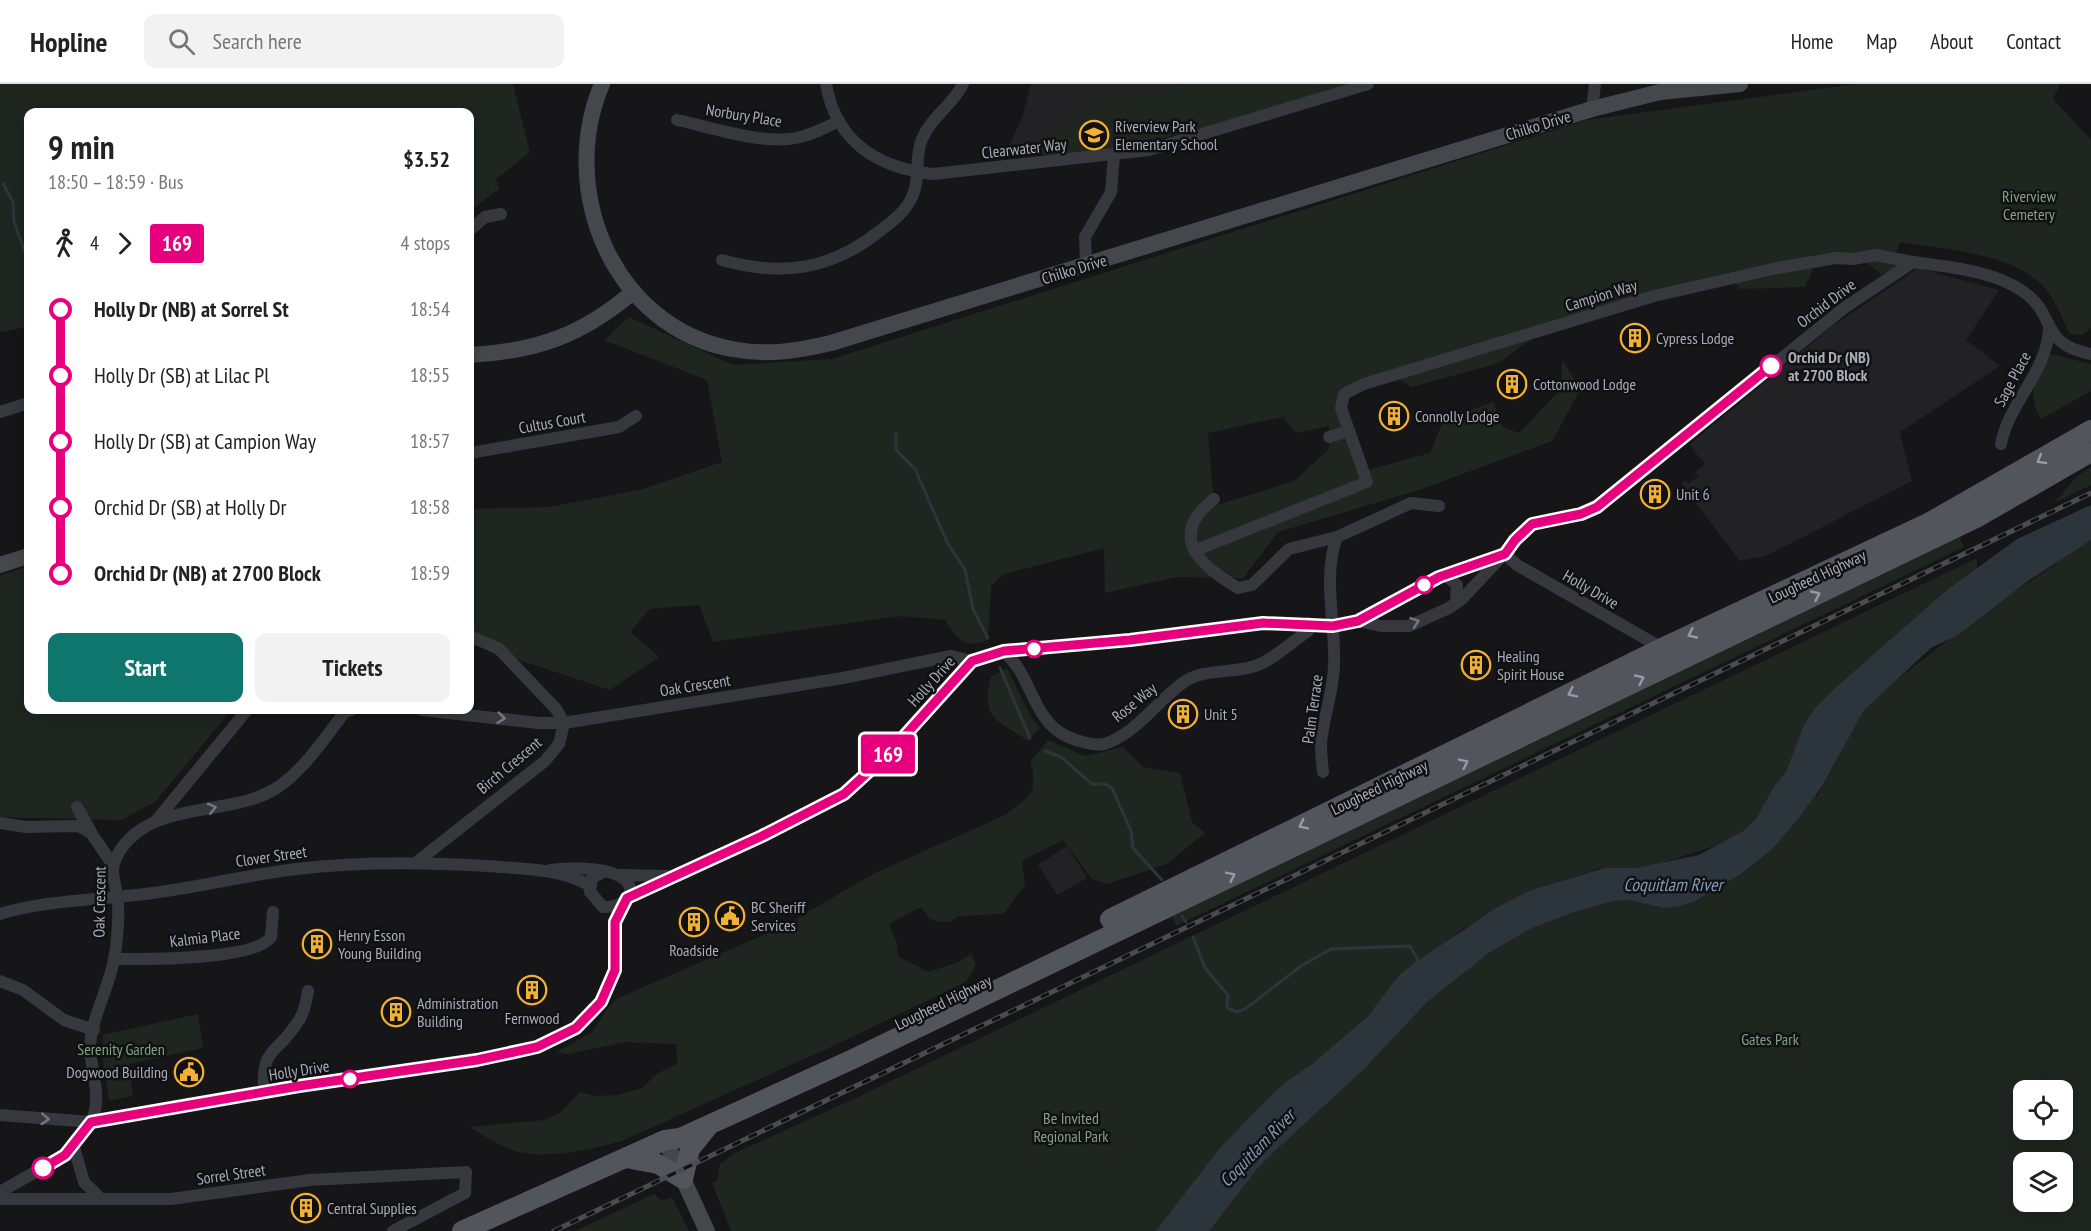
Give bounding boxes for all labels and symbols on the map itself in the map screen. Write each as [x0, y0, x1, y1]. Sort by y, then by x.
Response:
street label: Norbury Place [705, 99, 783, 131]
street label: Chilko Drive [1503, 106, 1573, 144]
place label: Riverview Park Elementary School [1115, 116, 1218, 154]
school or university icon: Riverview Park Elementary School [1078, 119, 1110, 151]
street label: Clearwater Way [981, 134, 1067, 162]
park label: Riverview Cemetery [2002, 186, 2057, 224]
street label: Chilko Drive [1039, 250, 1109, 288]
street label: Orchid Drive [1793, 274, 1859, 332]
street label: Campion Way [1563, 275, 1639, 315]
building icon: Cypress Lodge [1619, 322, 1651, 354]
place label: Cypress Lodge [1656, 328, 1734, 348]
place label: Orchid Dr (NB) at 2700 Block [1788, 347, 1870, 385]
street label: Sage Place [1989, 348, 2035, 410]
marker: Orchid Dr (NB) at 2700 Block [1760, 355, 1782, 377]
building icon: Cottonwood Lodge [1496, 368, 1528, 400]
place label: Cottonwood Lodge [1533, 374, 1636, 394]
building icon: Connolly Lodge [1378, 400, 1410, 432]
street label: Cultus Court [517, 406, 588, 438]
place label: Connolly Lodge [1415, 406, 1499, 426]
one-way arrow [2037, 453, 2047, 464]
building icon: Unit 6 [1639, 478, 1671, 510]
place label: Unit 6 [1676, 484, 1710, 504]
street label: Lougheed Highway [1765, 545, 1869, 607]
street label: Holly Drive [1560, 565, 1622, 613]
unlabelled marker [1415, 576, 1433, 594]
one-way arrow [1809, 591, 1820, 603]
one-way arrow [1409, 617, 1420, 630]
one-way arrow [1688, 627, 1699, 639]
unlabelled marker [1025, 640, 1043, 658]
place label: Healing Spirit House [1497, 646, 1564, 684]
building icon: Healing Spirit House [1460, 649, 1492, 681]
street label: Holly Drive [903, 652, 959, 710]
street label: Oak Crescent [658, 669, 732, 700]
street label: Palm Terrace [1297, 673, 1327, 745]
one-way arrow [1633, 675, 1644, 687]
street label: Rose Way [1108, 678, 1160, 726]
one-way arrow [1568, 685, 1579, 697]
building icon: Unit 5 [1167, 698, 1199, 730]
place label: Unit 5 [1204, 704, 1238, 724]
one-way arrow [496, 712, 505, 724]
street label: Birch Crescent [473, 732, 546, 798]
line badge: 169 [854, 734, 922, 774]
street label: Lougheed Highway [1327, 755, 1431, 819]
one-way arrow [1457, 759, 1468, 771]
one-way arrow [207, 803, 217, 816]
one-way arrow [1298, 817, 1309, 829]
street label: Clover Street [234, 841, 308, 871]
street label: Oak Crescent [88, 866, 110, 938]
one-way arrow [1225, 871, 1236, 883]
water label: Coquitlam River [1624, 873, 1725, 896]
place label: BC Sheriff Services [751, 897, 806, 935]
public building icon: BC Sheriff Services [714, 900, 746, 932]
building icon: Roadside [678, 906, 710, 938]
street label: Kalmia Place [169, 923, 241, 951]
place label: Henry Esson Young Building [338, 925, 421, 963]
building icon: Henry Esson Young Building [301, 928, 333, 960]
place label: Roadside [669, 940, 719, 960]
street label: Lougheed Highway [891, 970, 995, 1034]
building icon: Fernwood [516, 974, 548, 1006]
place label: Administration Building [417, 993, 498, 1031]
building icon: Administration Building [380, 996, 412, 1028]
place label: Fernwood [505, 1008, 559, 1028]
park label: Gates Park [1741, 1029, 1800, 1049]
park label: Serenity Garden [77, 1039, 165, 1059]
street label: Holly Drive [267, 1055, 331, 1085]
public building icon: Dogwood Building [173, 1056, 205, 1088]
place label: Dogwood Building [66, 1062, 168, 1082]
unlabelled marker [341, 1070, 359, 1088]
water label: Coquitlam River [1214, 1102, 1302, 1192]
park label: Be Invited Regional Park [1033, 1108, 1109, 1146]
one-way arrow [41, 1113, 50, 1126]
unlabelled marker [32, 1157, 54, 1179]
street label: Sorrel Street [195, 1159, 267, 1189]
building icon: Central Supplies [290, 1192, 322, 1224]
place label: Central Supplies [327, 1198, 417, 1218]

